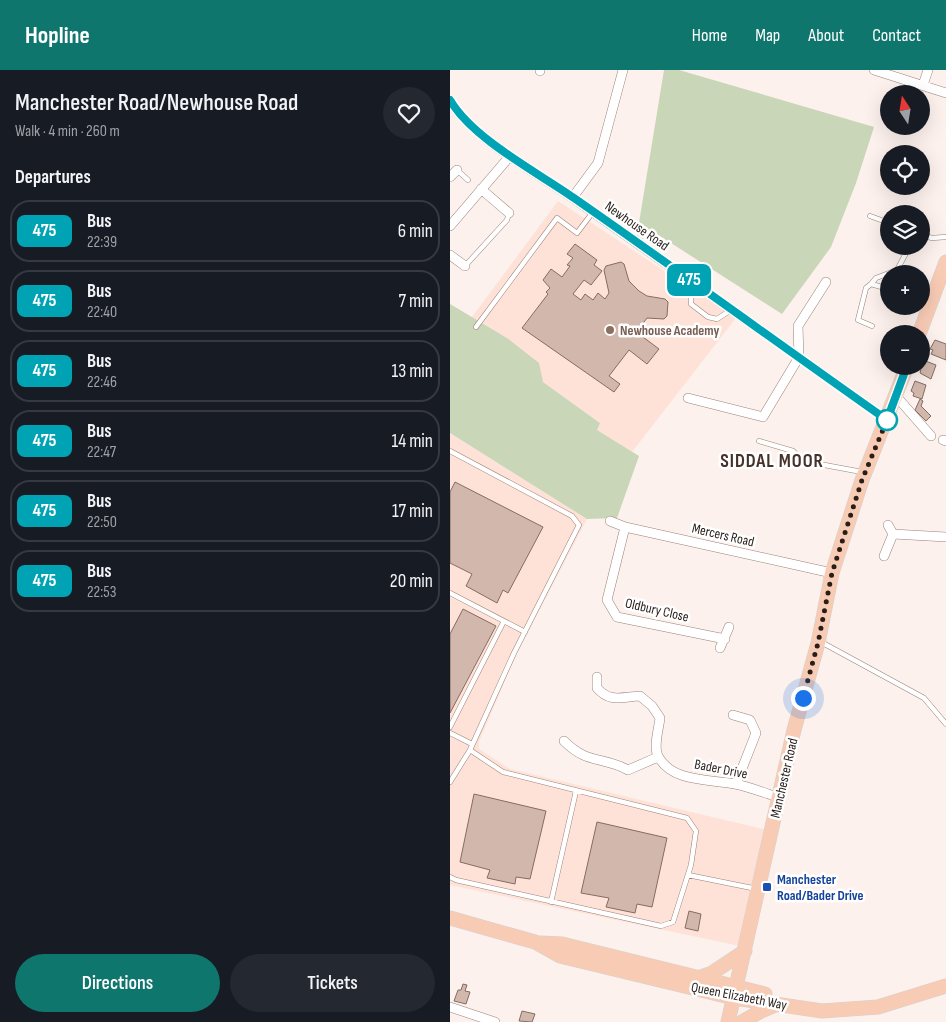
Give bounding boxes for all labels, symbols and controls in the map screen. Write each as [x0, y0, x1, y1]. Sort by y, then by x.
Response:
text: Hopline [25, 21, 90, 50]
text: Home [692, 25, 727, 46]
text: Map [755, 25, 780, 46]
text: About [808, 25, 844, 46]
text: Contact [872, 25, 921, 46]
north arrow [880, 85, 930, 135]
map controls [880, 85, 930, 375]
button: heart [383, 87, 435, 139]
text: Manchester Road/Newhouse Road [15, 88, 298, 117]
text: Walk · 4 min · 260 m [15, 122, 120, 141]
button: locate [880, 145, 930, 195]
text: Departures [15, 166, 91, 189]
street label: Newhouse Road [602, 198, 672, 254]
button: layers [880, 205, 930, 255]
text: Bus [87, 210, 112, 233]
text: 475 [33, 220, 56, 241]
text: 6 min [398, 220, 433, 243]
text: 22:39 [87, 233, 117, 252]
line badge: 475 [660, 264, 718, 296]
button: + [880, 265, 930, 315]
text: 475 [677, 269, 701, 290]
text: Bus [87, 280, 112, 303]
text: 475 [33, 290, 56, 311]
text: 7 min [399, 290, 433, 313]
text: 22:40 [87, 303, 117, 322]
place label: Newhouse Academy [620, 322, 719, 339]
marker: Newhouse Academy [604, 324, 616, 336]
button: − [880, 325, 930, 375]
text: Bus [87, 350, 112, 373]
text: 475 [33, 360, 56, 381]
text: 13 min [392, 360, 433, 383]
text: 22:46 [87, 373, 117, 392]
unlabelled marker [876, 409, 898, 431]
text: Bus [87, 420, 112, 443]
text: 475 [33, 430, 56, 451]
text: 14 min [392, 430, 433, 453]
text: 22:47 [87, 443, 116, 462]
district label: SIDDAL MOOR [720, 450, 824, 473]
text: Bus [87, 490, 112, 513]
text: 475 [33, 500, 56, 521]
text: 17 min [392, 500, 433, 523]
text: 22:50 [87, 513, 117, 532]
street label: Mercers Road [690, 520, 756, 550]
text: Bus [87, 560, 112, 583]
text: 475 [33, 570, 56, 591]
text: 20 min [390, 570, 433, 593]
text: 22:53 [87, 583, 116, 602]
street label: Oldbury Close [624, 594, 690, 626]
your location [791, 686, 816, 711]
street label: Manchester Road [767, 736, 801, 820]
street label: Bader Drive [693, 756, 749, 782]
place label: Manchester Road/Bader Drive [777, 871, 864, 904]
marker: Manchester Road/Bader Drive [761, 881, 773, 893]
button: Directions [15, 954, 220, 1012]
button: Tickets [230, 954, 435, 1012]
street label: Queen Elizabeth Way [690, 978, 789, 1014]

